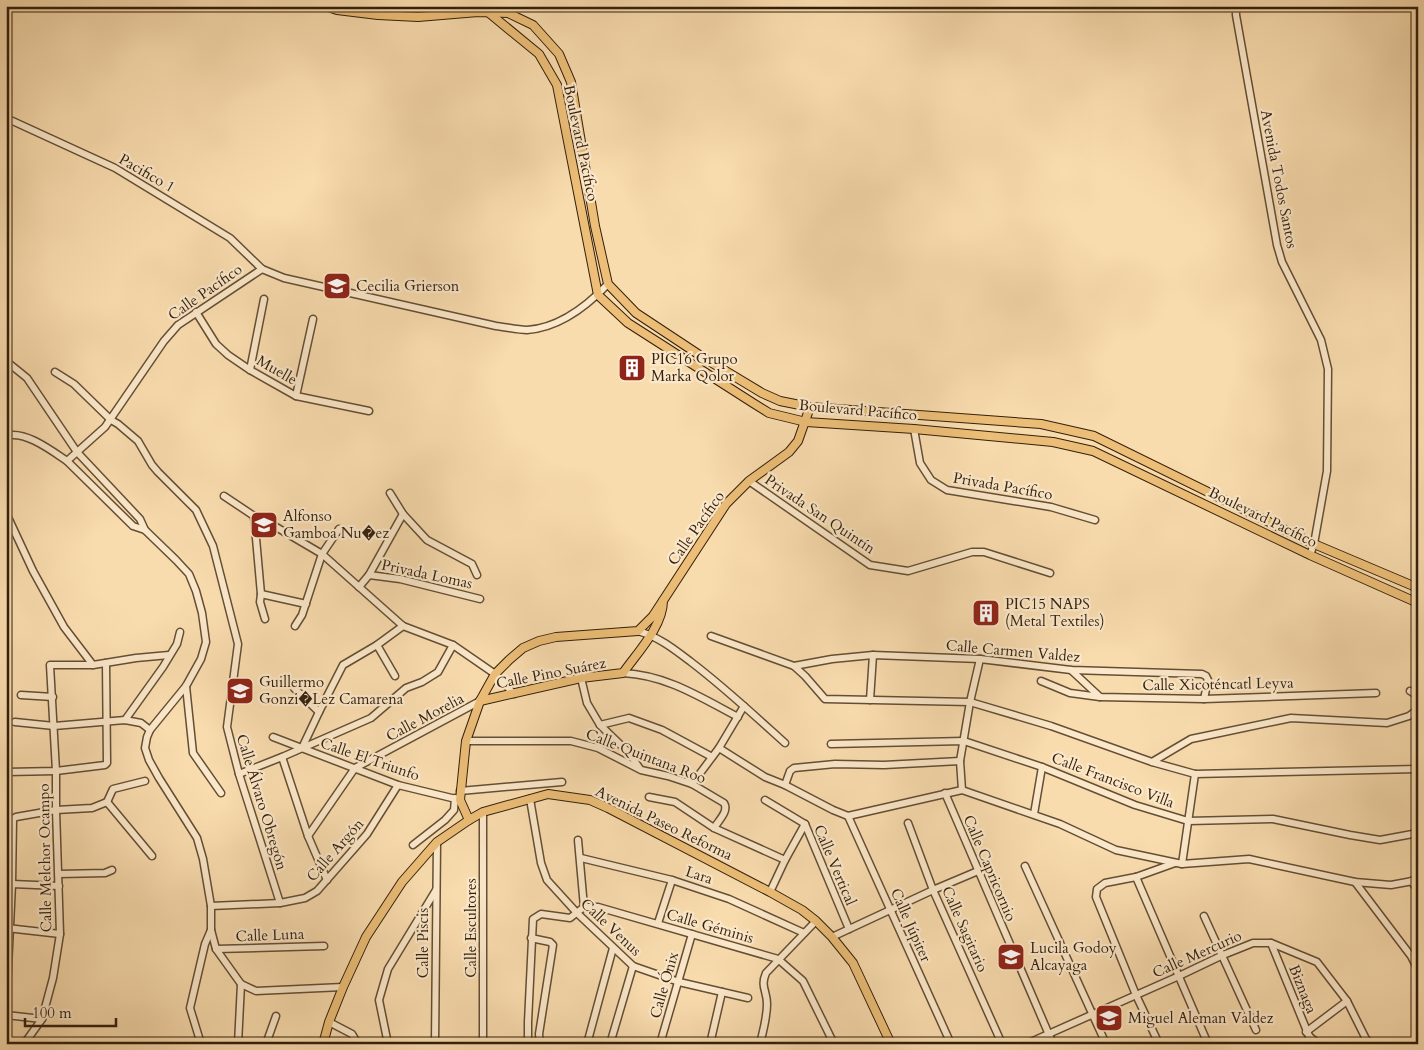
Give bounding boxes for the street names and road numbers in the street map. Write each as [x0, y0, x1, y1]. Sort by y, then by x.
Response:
street label: Boulevard Pacífico [559, 83, 603, 203]
street label: Avenida Todos Santos [1256, 108, 1302, 250]
street label: Pacifico 1 [115, 149, 179, 197]
street label: Calle Pacífico [164, 259, 246, 325]
street label: Muelle [253, 350, 301, 390]
street label: Boulevard Pacífico [798, 395, 918, 425]
street label: Privada Pacífico [952, 467, 1054, 505]
street label: Privada San Quintín [761, 470, 879, 559]
street label: Boulevard Pacífico [1205, 482, 1321, 552]
street label: Calle Pacífico [663, 487, 729, 569]
street label: Privada Lomas [380, 555, 474, 593]
street label: Calle Carmen Valdez [945, 635, 1081, 667]
street label: Calle Pino Suárez [494, 653, 608, 693]
street label: Calle Xicoténcatl Leyva [1142, 673, 1294, 695]
street label: Calle Morelia [383, 688, 468, 746]
street label: Calle Quintana Roo [583, 724, 709, 788]
street label: Calle Álvaro Obregón [232, 732, 292, 873]
street label: Calle El Triunfo [318, 733, 422, 785]
street label: Calle Francisco Villa [1049, 747, 1178, 813]
street label: Avenida Paseo Reforma [592, 781, 736, 865]
street label: Calle Melchor Ocampo [34, 783, 56, 933]
street label: Calle Capricornio [959, 812, 1021, 924]
street label: Calle Argón [302, 814, 368, 886]
street label: Calle Vertical [809, 822, 861, 909]
street label: Lara [683, 861, 716, 889]
street label: Calle Escultores [461, 878, 481, 978]
street label: Calle Sagitario [937, 883, 993, 975]
street label: Calle Júpiter [886, 885, 936, 966]
street label: Calle Venus [576, 894, 646, 960]
street label: Calle Géminis [664, 904, 756, 948]
street label: Calle Piscis [413, 908, 433, 978]
street label: Calle Luna [235, 924, 305, 946]
street label: Calle Mercurio [1149, 925, 1245, 983]
street label: Calle Ónix [645, 949, 683, 1021]
street label: Biznaga [1284, 962, 1322, 1017]

